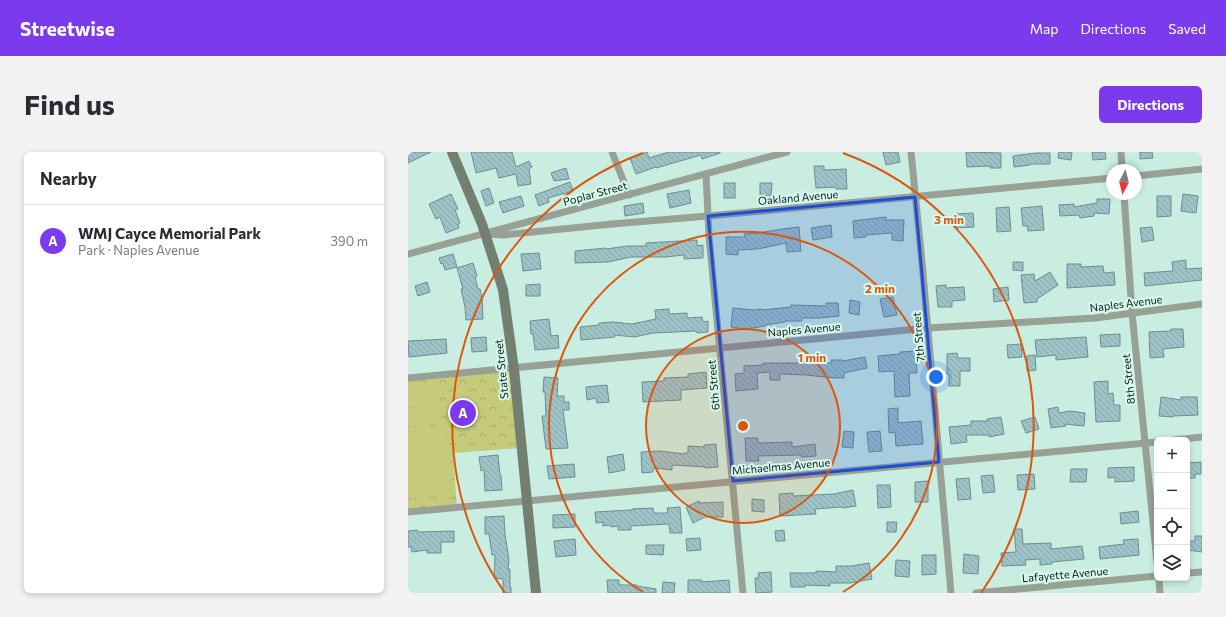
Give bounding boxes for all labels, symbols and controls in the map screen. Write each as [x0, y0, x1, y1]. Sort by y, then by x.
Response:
text: Streetwise [20, 17, 115, 40]
text: Map [1030, 20, 1059, 37]
text: Directions [1081, 20, 1146, 37]
text: Saved [1168, 20, 1206, 37]
button: Directions [1099, 86, 1202, 123]
text: Find us [24, 87, 115, 121]
north arrow [1106, 164, 1142, 200]
text: Nearby [40, 168, 97, 189]
street label: Poplar Street [561, 178, 629, 208]
street label: Oakland Avenue [757, 187, 839, 207]
text: 3 min [934, 212, 964, 226]
text: WMJ Cayce Memorial Park [78, 224, 261, 242]
text: A [48, 233, 58, 249]
text: 390 m [330, 233, 368, 249]
text: Park · Naples Avenue [78, 242, 199, 258]
text: 2 min [865, 281, 895, 295]
street label: Naples Avenue [1089, 292, 1163, 314]
street label: 7th Street [909, 311, 927, 362]
street label: Naples Avenue [767, 319, 841, 339]
street label: State Street [491, 338, 511, 400]
text: 1 min [798, 350, 826, 364]
street label: 8th Street [1119, 353, 1137, 405]
street label: 6th Street [704, 359, 722, 411]
your location [926, 367, 946, 387]
pin: A [450, 398, 476, 428]
centre of rings [736, 419, 750, 433]
map controls [1154, 437, 1190, 581]
button: + [1154, 437, 1190, 473]
street label: Michaelmas Avenue [731, 455, 831, 477]
button: − [1154, 473, 1190, 509]
button: locate [1154, 509, 1190, 545]
button: layers [1154, 545, 1190, 581]
street label: Lafayette Avenue [1021, 564, 1109, 584]

